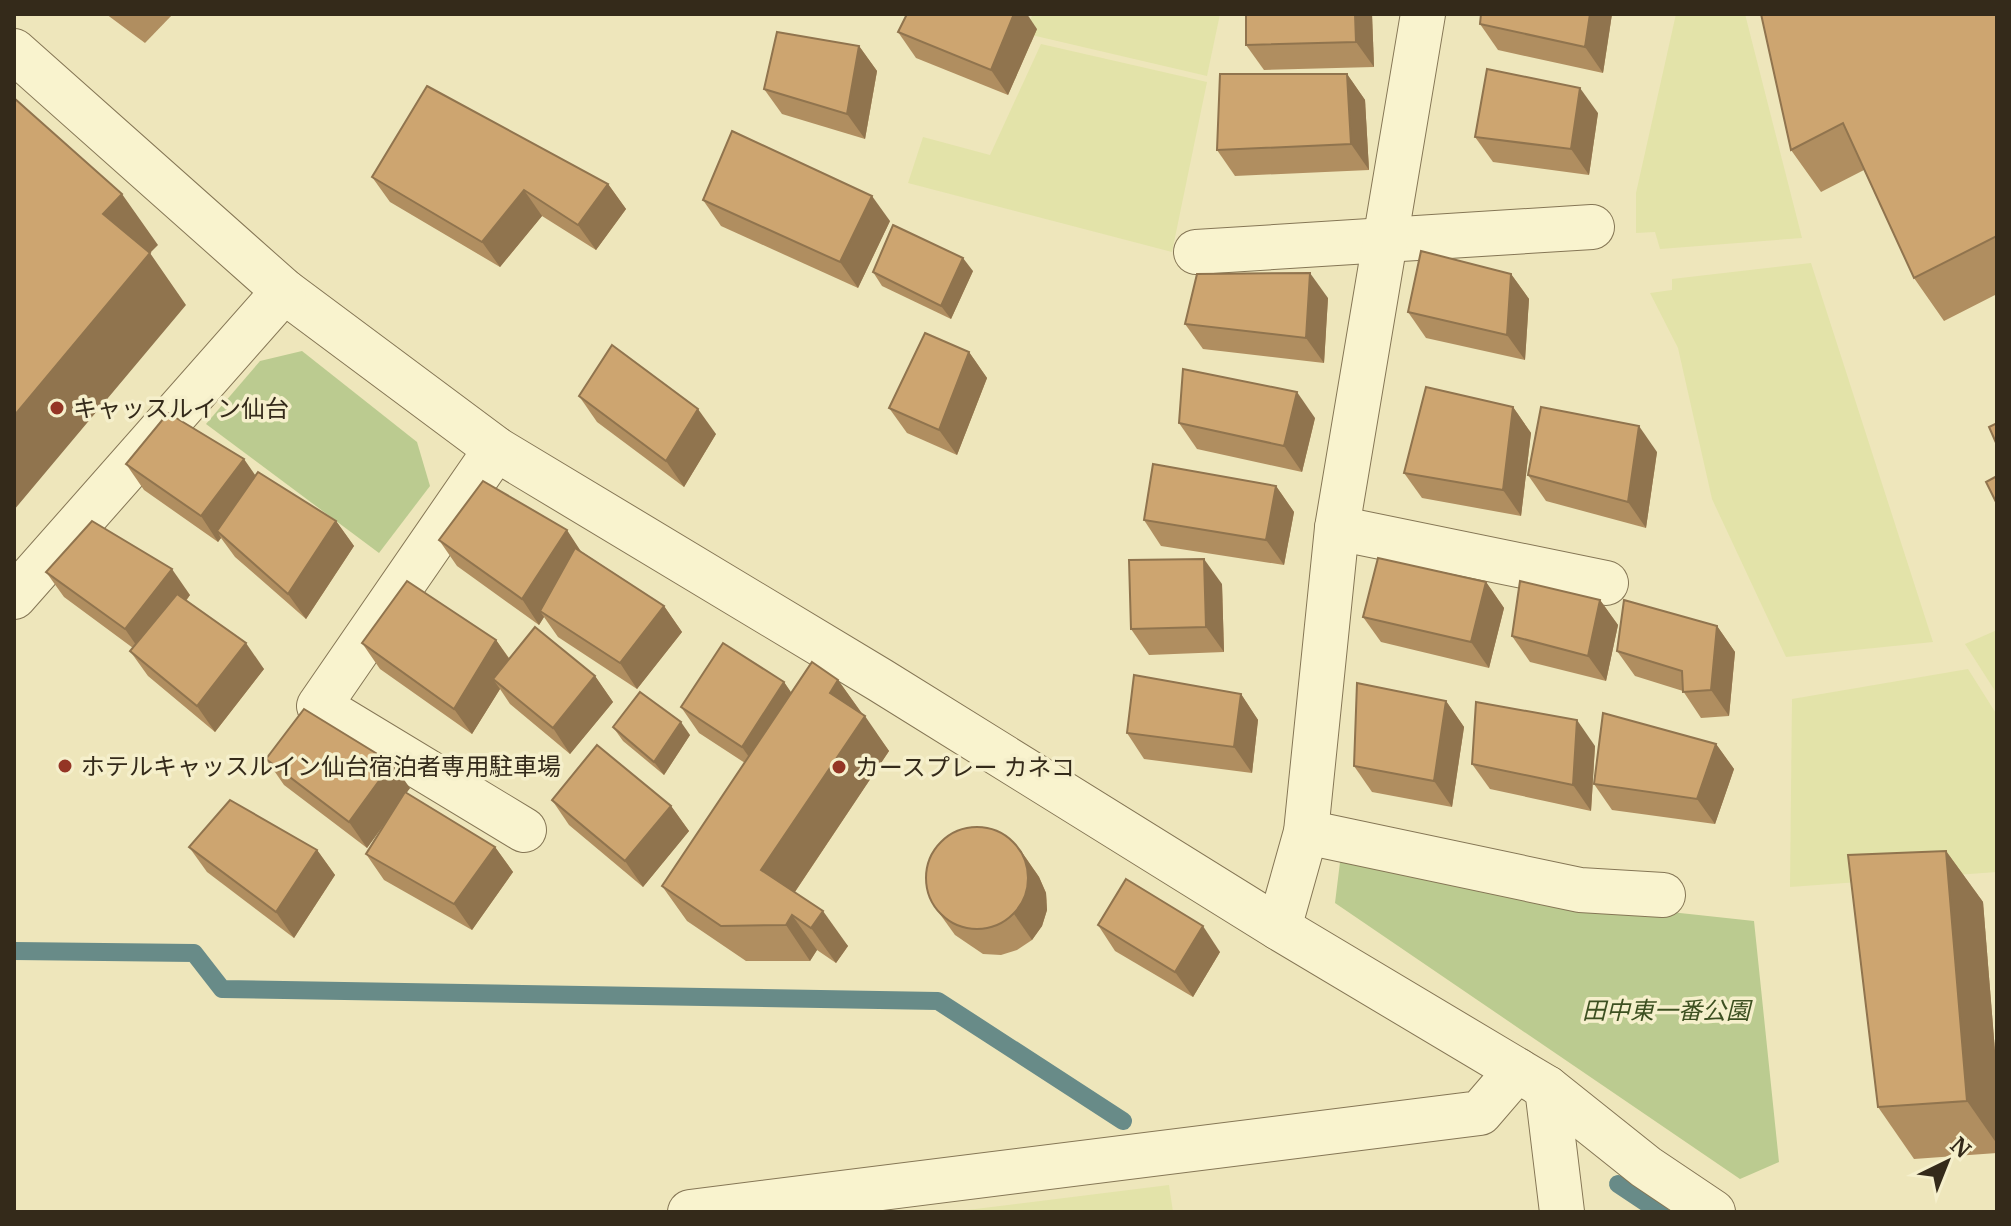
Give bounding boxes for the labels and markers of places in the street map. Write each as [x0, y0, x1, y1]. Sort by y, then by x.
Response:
place label: キャッスルイン仙台 [73, 393, 289, 424]
marker: キャッスルイン仙台 [48, 399, 66, 417]
place label: ホテルキャッスルイン仙台宿泊者専用駐車場 [81, 751, 561, 782]
place label: カースプレー カネコ [855, 752, 1075, 783]
marker: ホテルキャッスルイン仙台宿泊者専用駐車場 [56, 757, 74, 775]
marker: カースプレー カネコ [830, 758, 848, 776]

